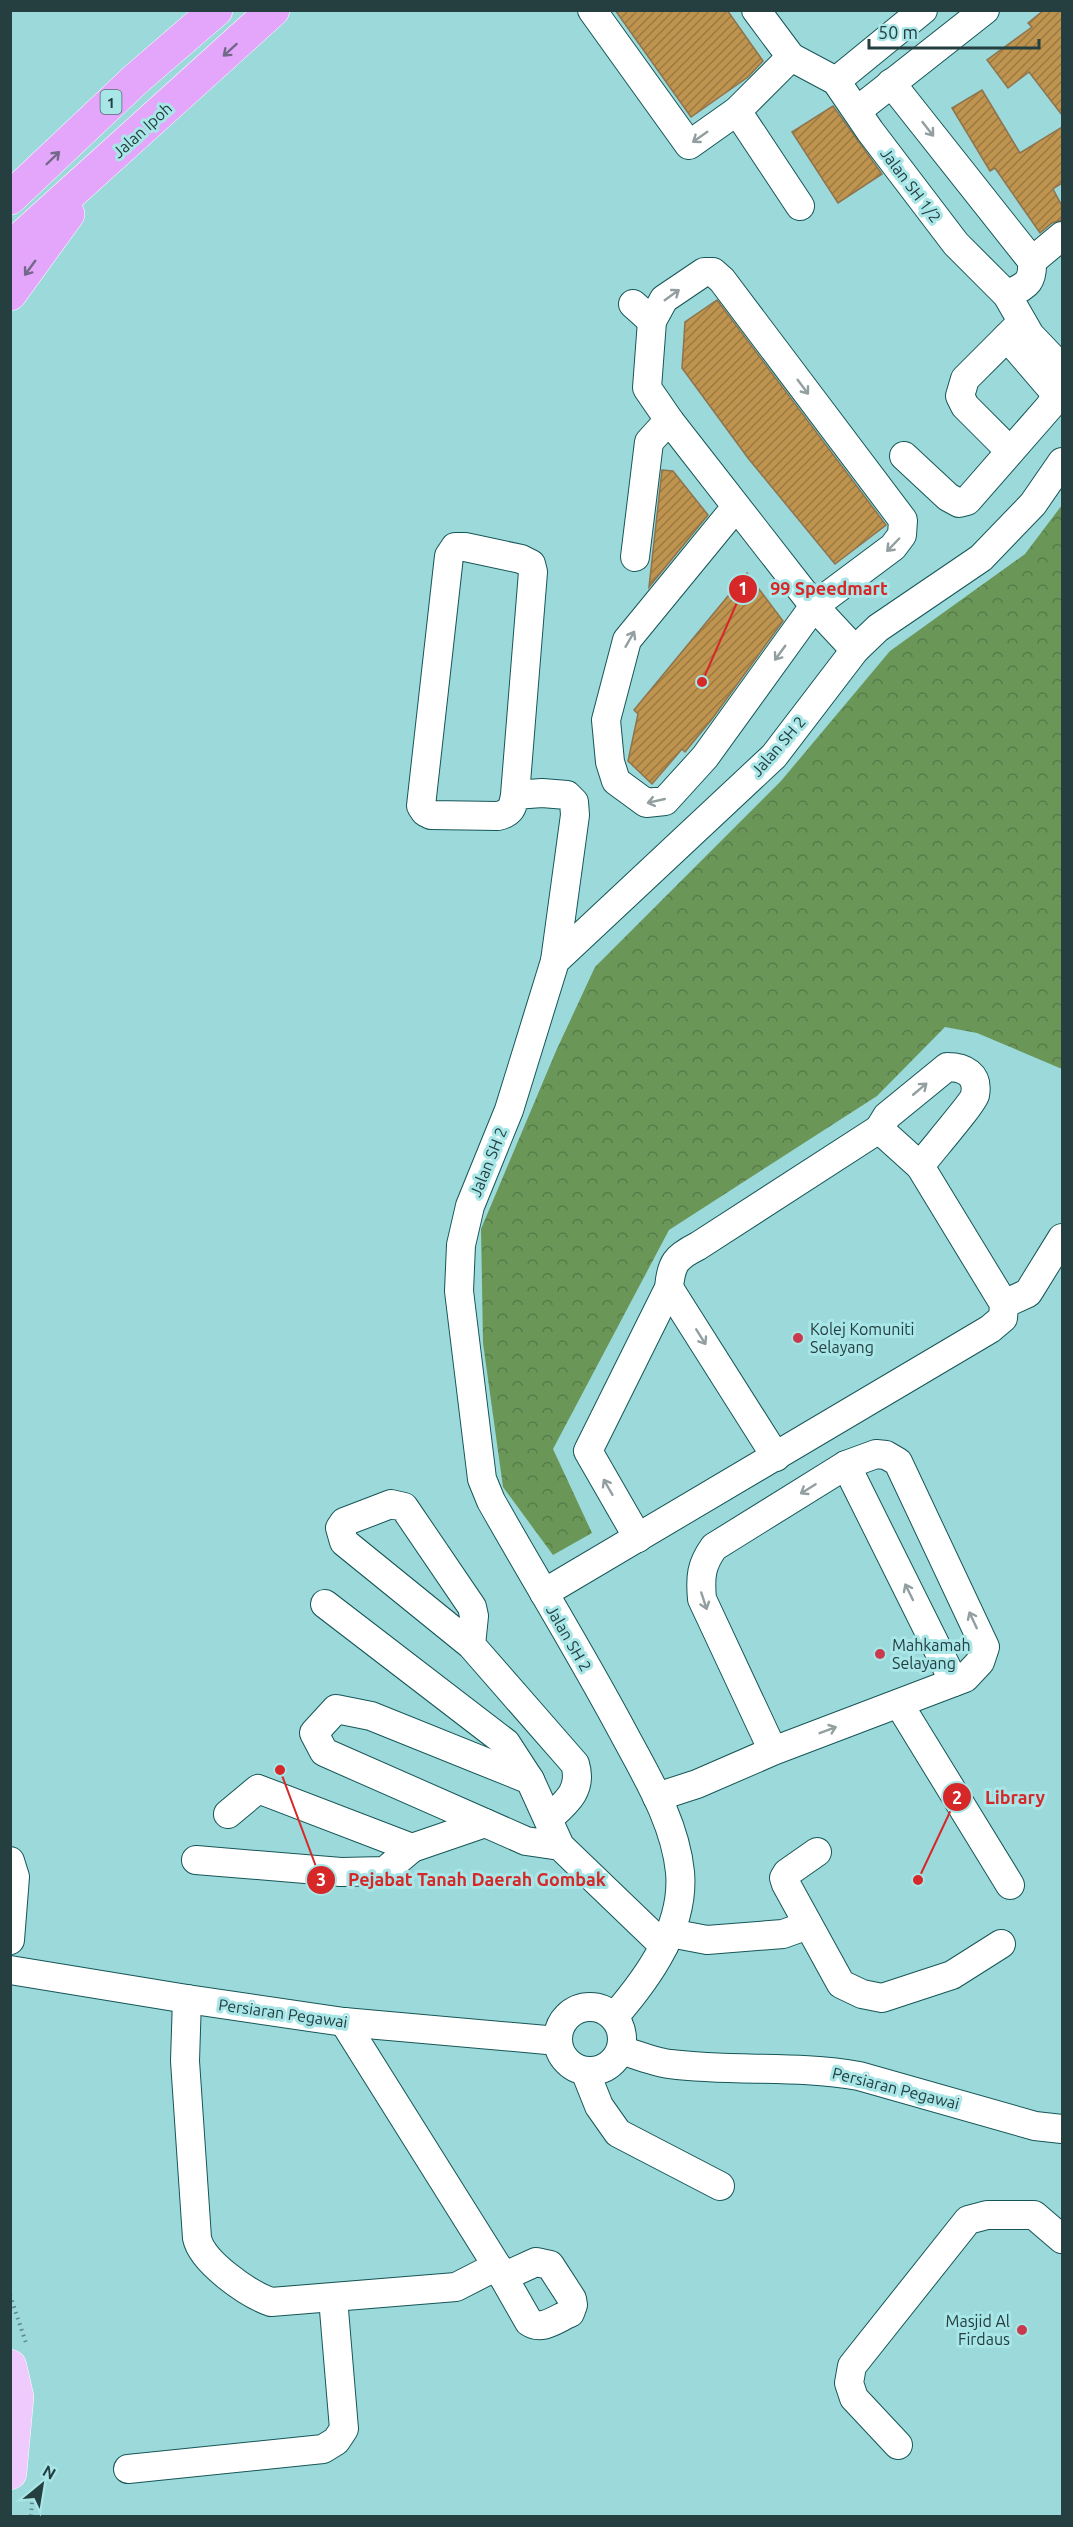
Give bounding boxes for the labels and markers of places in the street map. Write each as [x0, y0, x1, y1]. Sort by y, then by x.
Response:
callout: 99 Speedmart [728, 571, 900, 607]
place label: Kolej Komuniti Selayang [810, 1320, 915, 1356]
marker: Kolej Komuniti Selayang [791, 1331, 805, 1345]
place label: Mahkamah Selayang [892, 1636, 971, 1672]
marker: Mahkamah Selayang [873, 1647, 887, 1661]
callout: Library [942, 1779, 1057, 1815]
callout: Pejabat Tanah Daerah Gombak [306, 1862, 618, 1898]
place label: Masjid Al Firdaus [946, 2312, 1010, 2348]
marker: Masjid Al Firdaus [1015, 2323, 1029, 2337]

